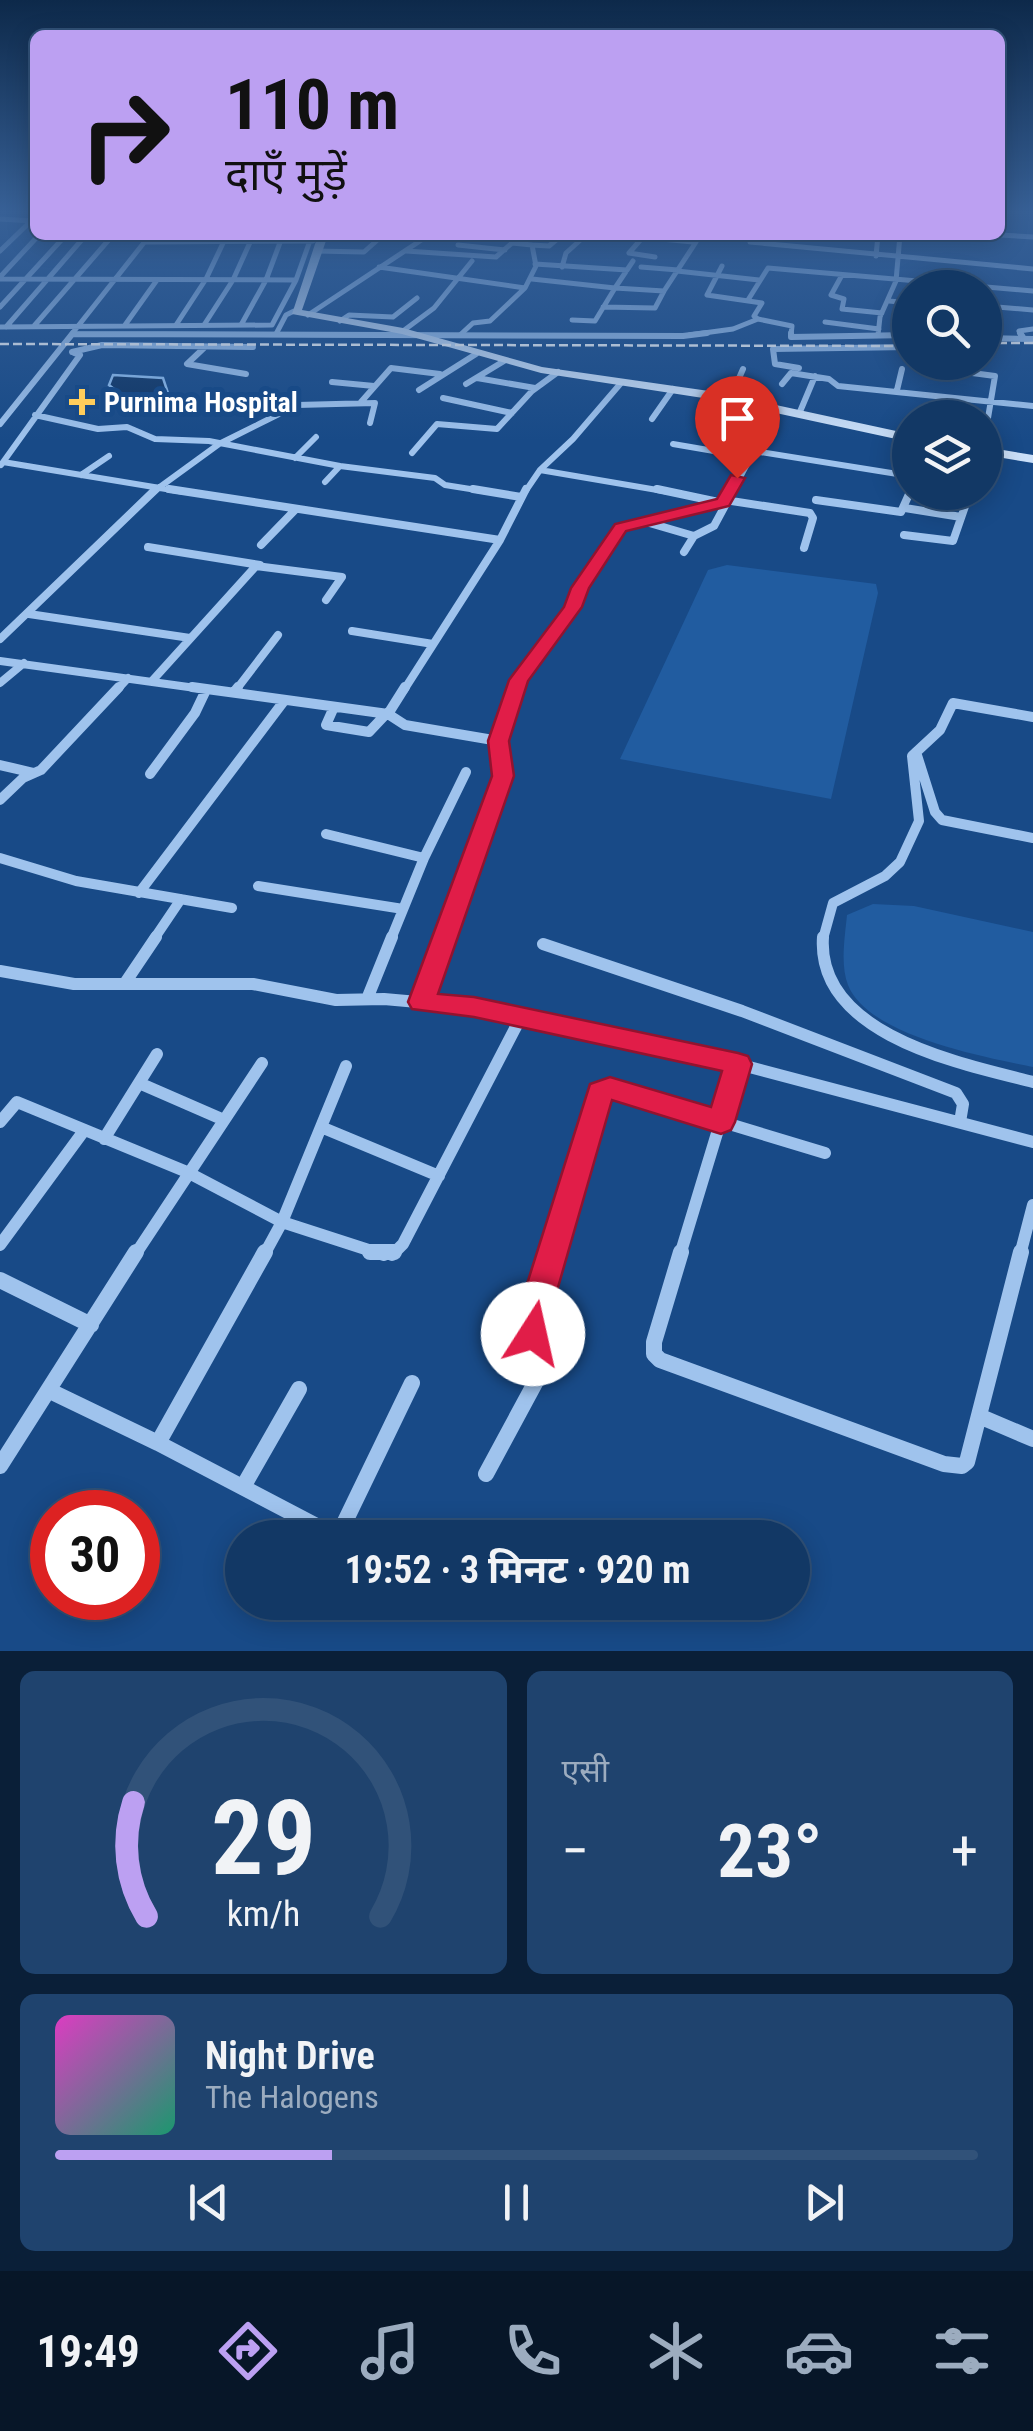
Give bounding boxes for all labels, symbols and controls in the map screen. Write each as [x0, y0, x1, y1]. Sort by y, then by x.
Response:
text: 110 m [225, 64, 399, 146]
icon: right [60, 70, 190, 200]
text: दाएँ मुड़ें [225, 148, 347, 201]
map controls [892, 270, 1002, 510]
button: search [892, 270, 1002, 380]
pin [695, 376, 780, 479]
place label: Purnima Hospital [104, 386, 298, 419]
marker: Purnima Hospital [69, 389, 95, 415]
icon: arrive [710, 391, 765, 446]
button: layers [892, 400, 1002, 510]
position arrow [481, 1282, 585, 1386]
speed limit sign: 30 [30, 1490, 160, 1620]
text: 19:52 · 3 मिनट · 920 m [344, 1548, 691, 1592]
text: एसी [562, 1752, 609, 1790]
text: 29 [211, 1778, 316, 1899]
text: 23° [717, 1807, 822, 1895]
text: − [562, 1819, 589, 1883]
text: + [951, 1819, 978, 1883]
text: km/h [226, 1893, 300, 1935]
text: Night Drive [205, 2034, 375, 2078]
text: The Halogens [205, 2078, 379, 2116]
icon: previous [181, 2175, 236, 2230]
icon: pause [489, 2175, 544, 2230]
icon: next [797, 2175, 852, 2230]
icon: directions [213, 2316, 283, 2386]
icon: music [355, 2316, 425, 2386]
icon: phone [498, 2316, 568, 2386]
icon: climate [641, 2316, 711, 2386]
icon: car [784, 2316, 854, 2386]
icon: filters [927, 2316, 997, 2386]
text: 19:49 [36, 2325, 140, 2378]

